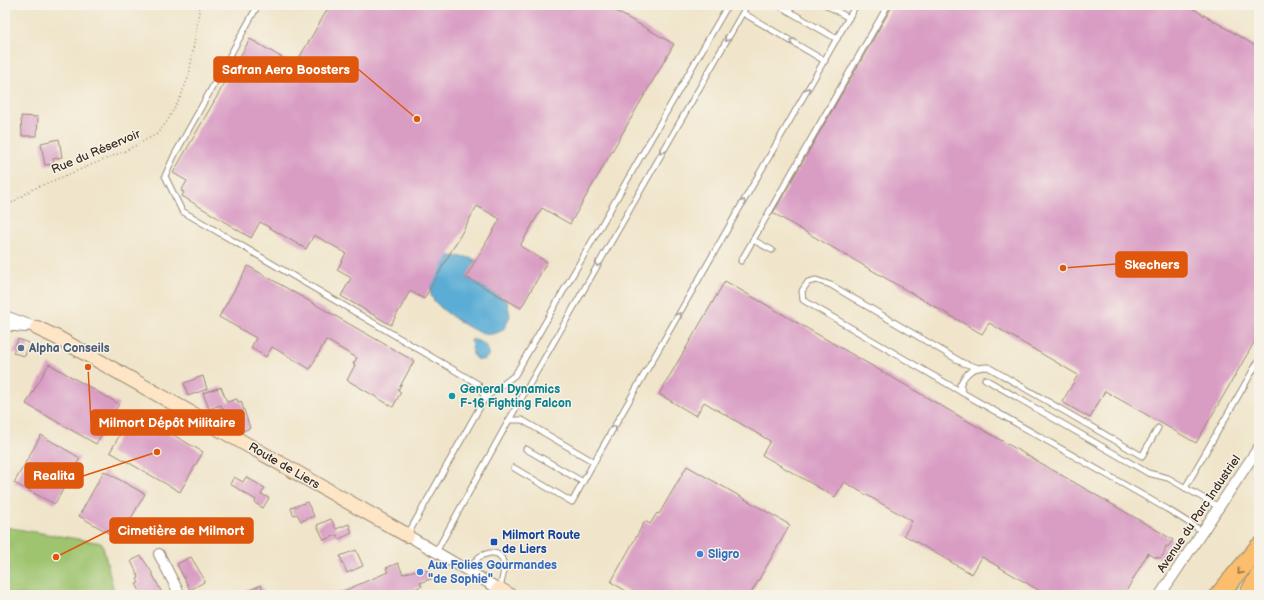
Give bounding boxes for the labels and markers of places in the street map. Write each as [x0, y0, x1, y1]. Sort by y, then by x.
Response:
callout: Safran Aero Boosters [214, 57, 358, 82]
callout: Skechers [1116, 252, 1187, 277]
place label: Alpha Conseils [28, 341, 110, 356]
marker: Alpha Conseils [16, 343, 26, 353]
place label: General Dynamics F-16 Fighting Falcon [460, 382, 572, 411]
marker: General Dynamics F-16 Fighting Falcon [447, 391, 457, 401]
callout: Milmort Dépôt Militaire [91, 410, 244, 435]
callout: Realita [25, 463, 83, 488]
callout: Cimetière de Milmort [110, 518, 253, 543]
place label: Milmort Route de Liers [502, 528, 580, 557]
marker: Milmort Route de Liers [489, 537, 499, 547]
place label: Sligro [708, 547, 740, 562]
marker: Sligro [695, 549, 705, 559]
place label: Aux Folies Gourmandes "de Sophie" [427, 558, 557, 587]
marker: Aux Folies Gourmandes "de Sophie" [415, 567, 425, 577]

